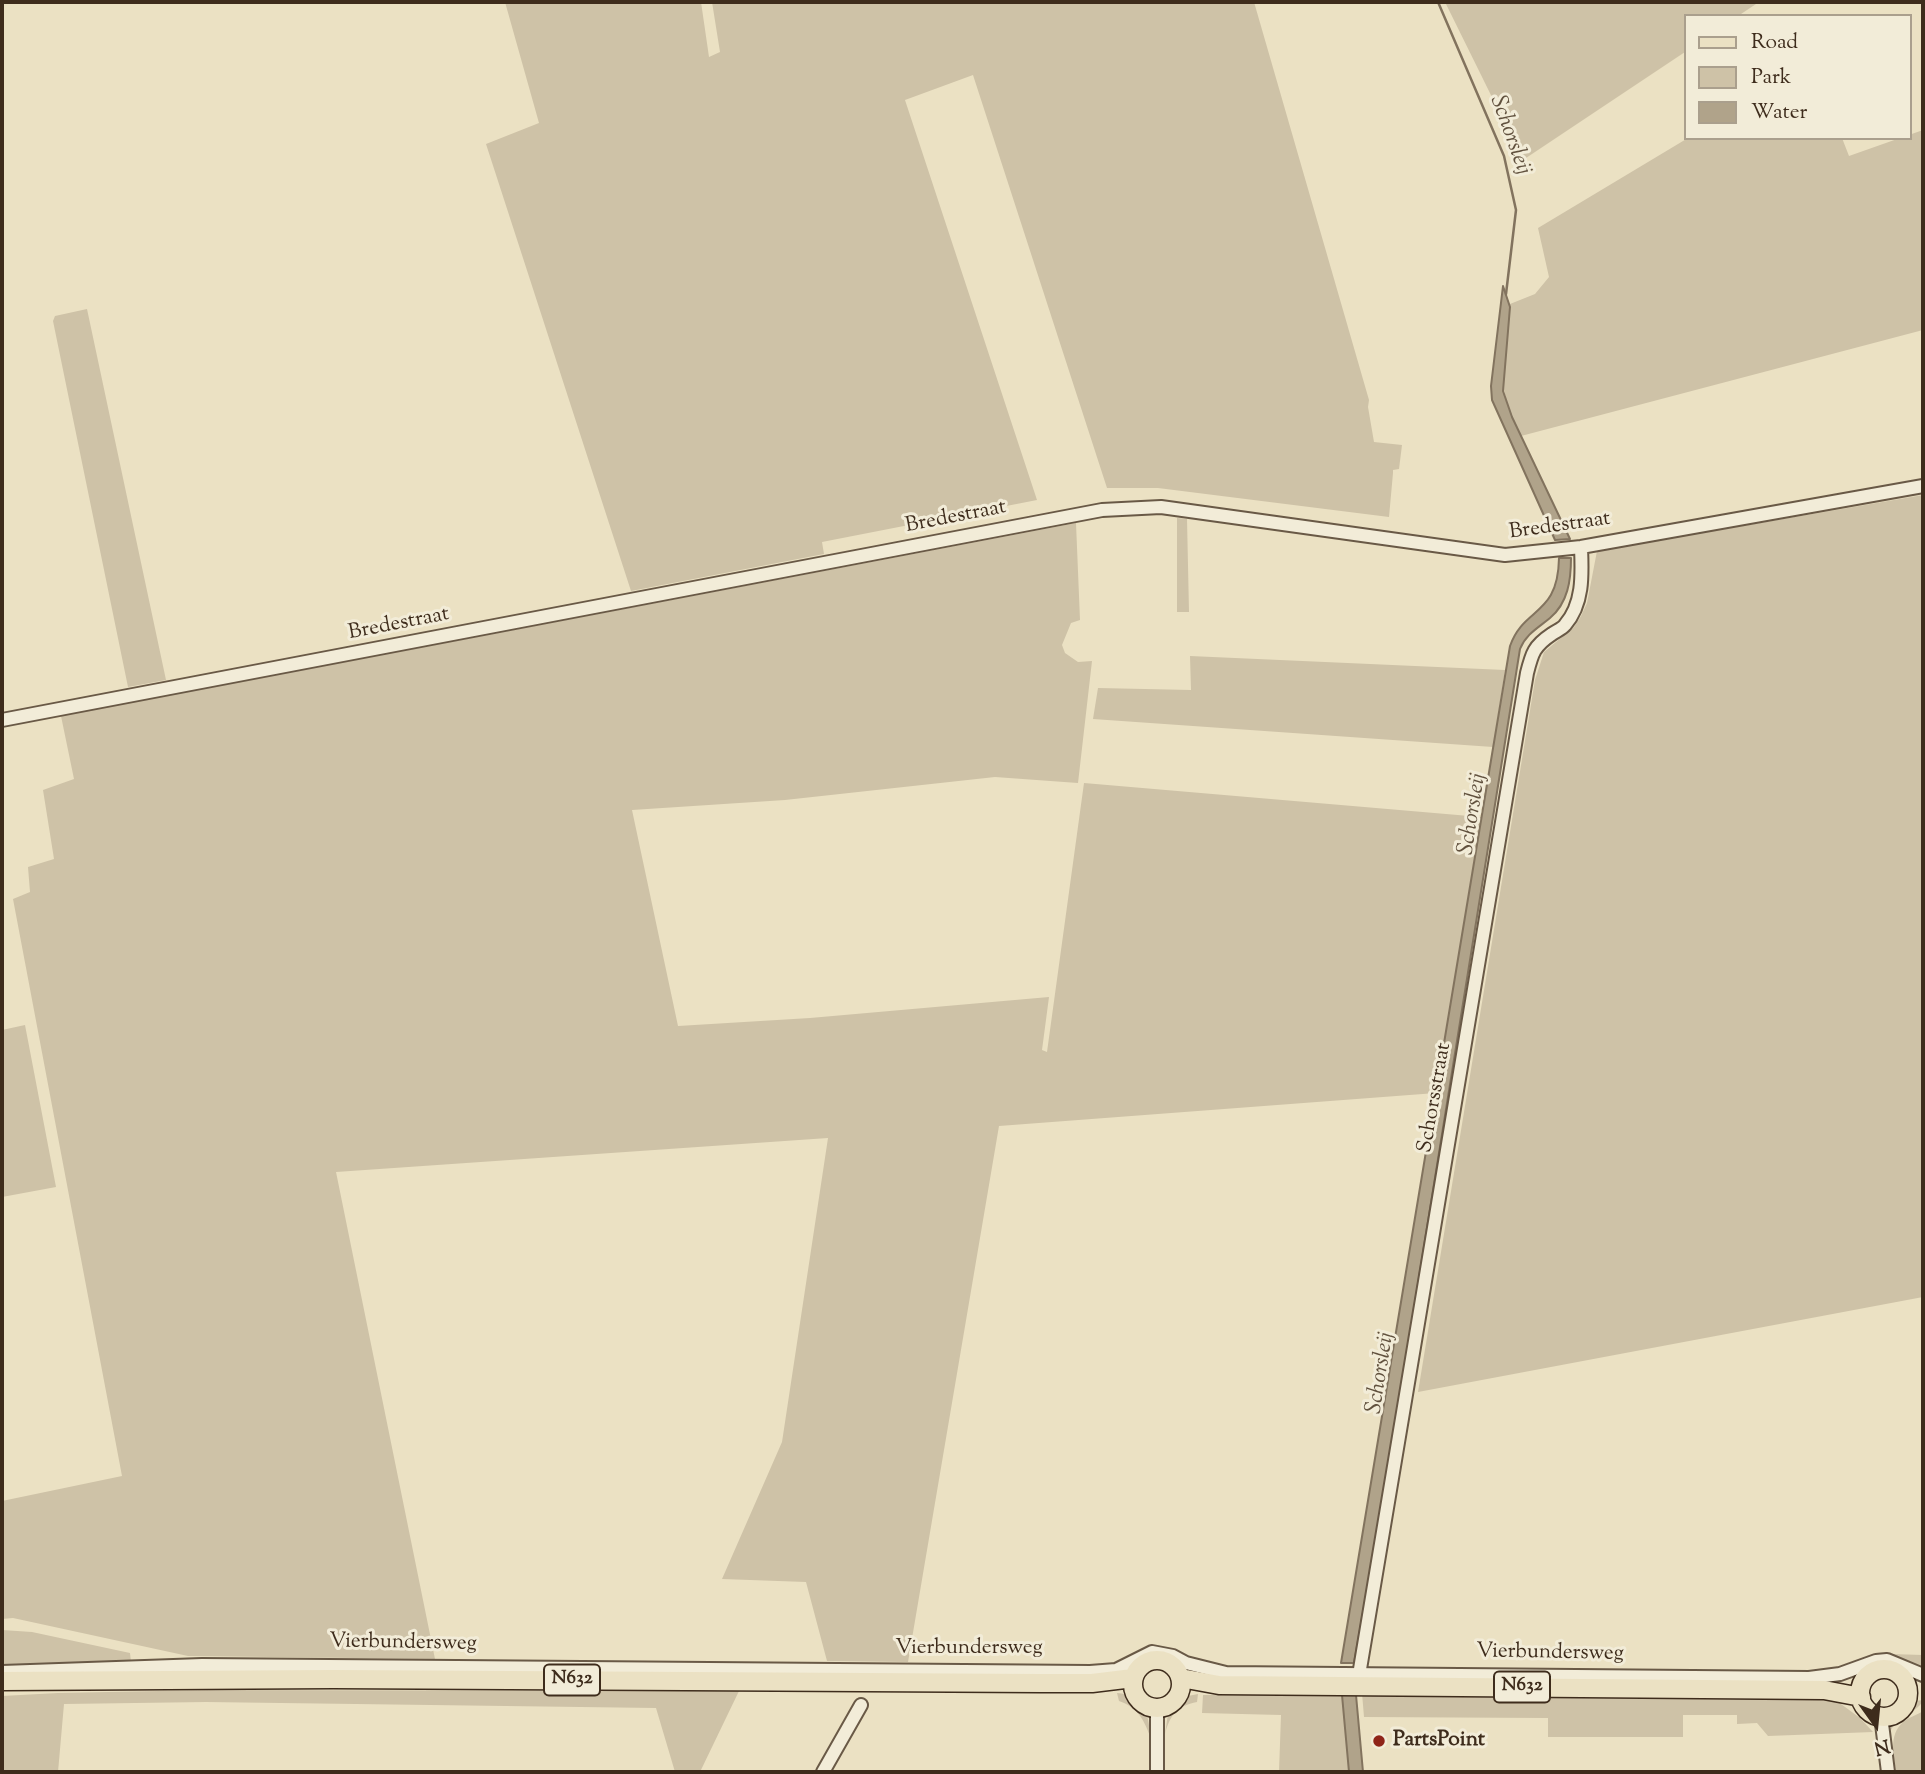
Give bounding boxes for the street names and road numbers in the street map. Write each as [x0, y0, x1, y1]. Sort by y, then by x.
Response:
street label: Bredestraat [904, 496, 1008, 540]
street label: Bredestraat [1508, 507, 1612, 547]
street label: Bredestraat [347, 603, 451, 647]
street label: Schorsstraat [1414, 1041, 1458, 1155]
street label: Vierbundersweg [329, 1630, 477, 1658]
street label: Vierbundersweg [895, 1636, 1043, 1662]
street label: Vierbundersweg [1476, 1640, 1624, 1668]
road number: N632 [544, 1664, 600, 1696]
road number: N632 [1494, 1672, 1550, 1702]

